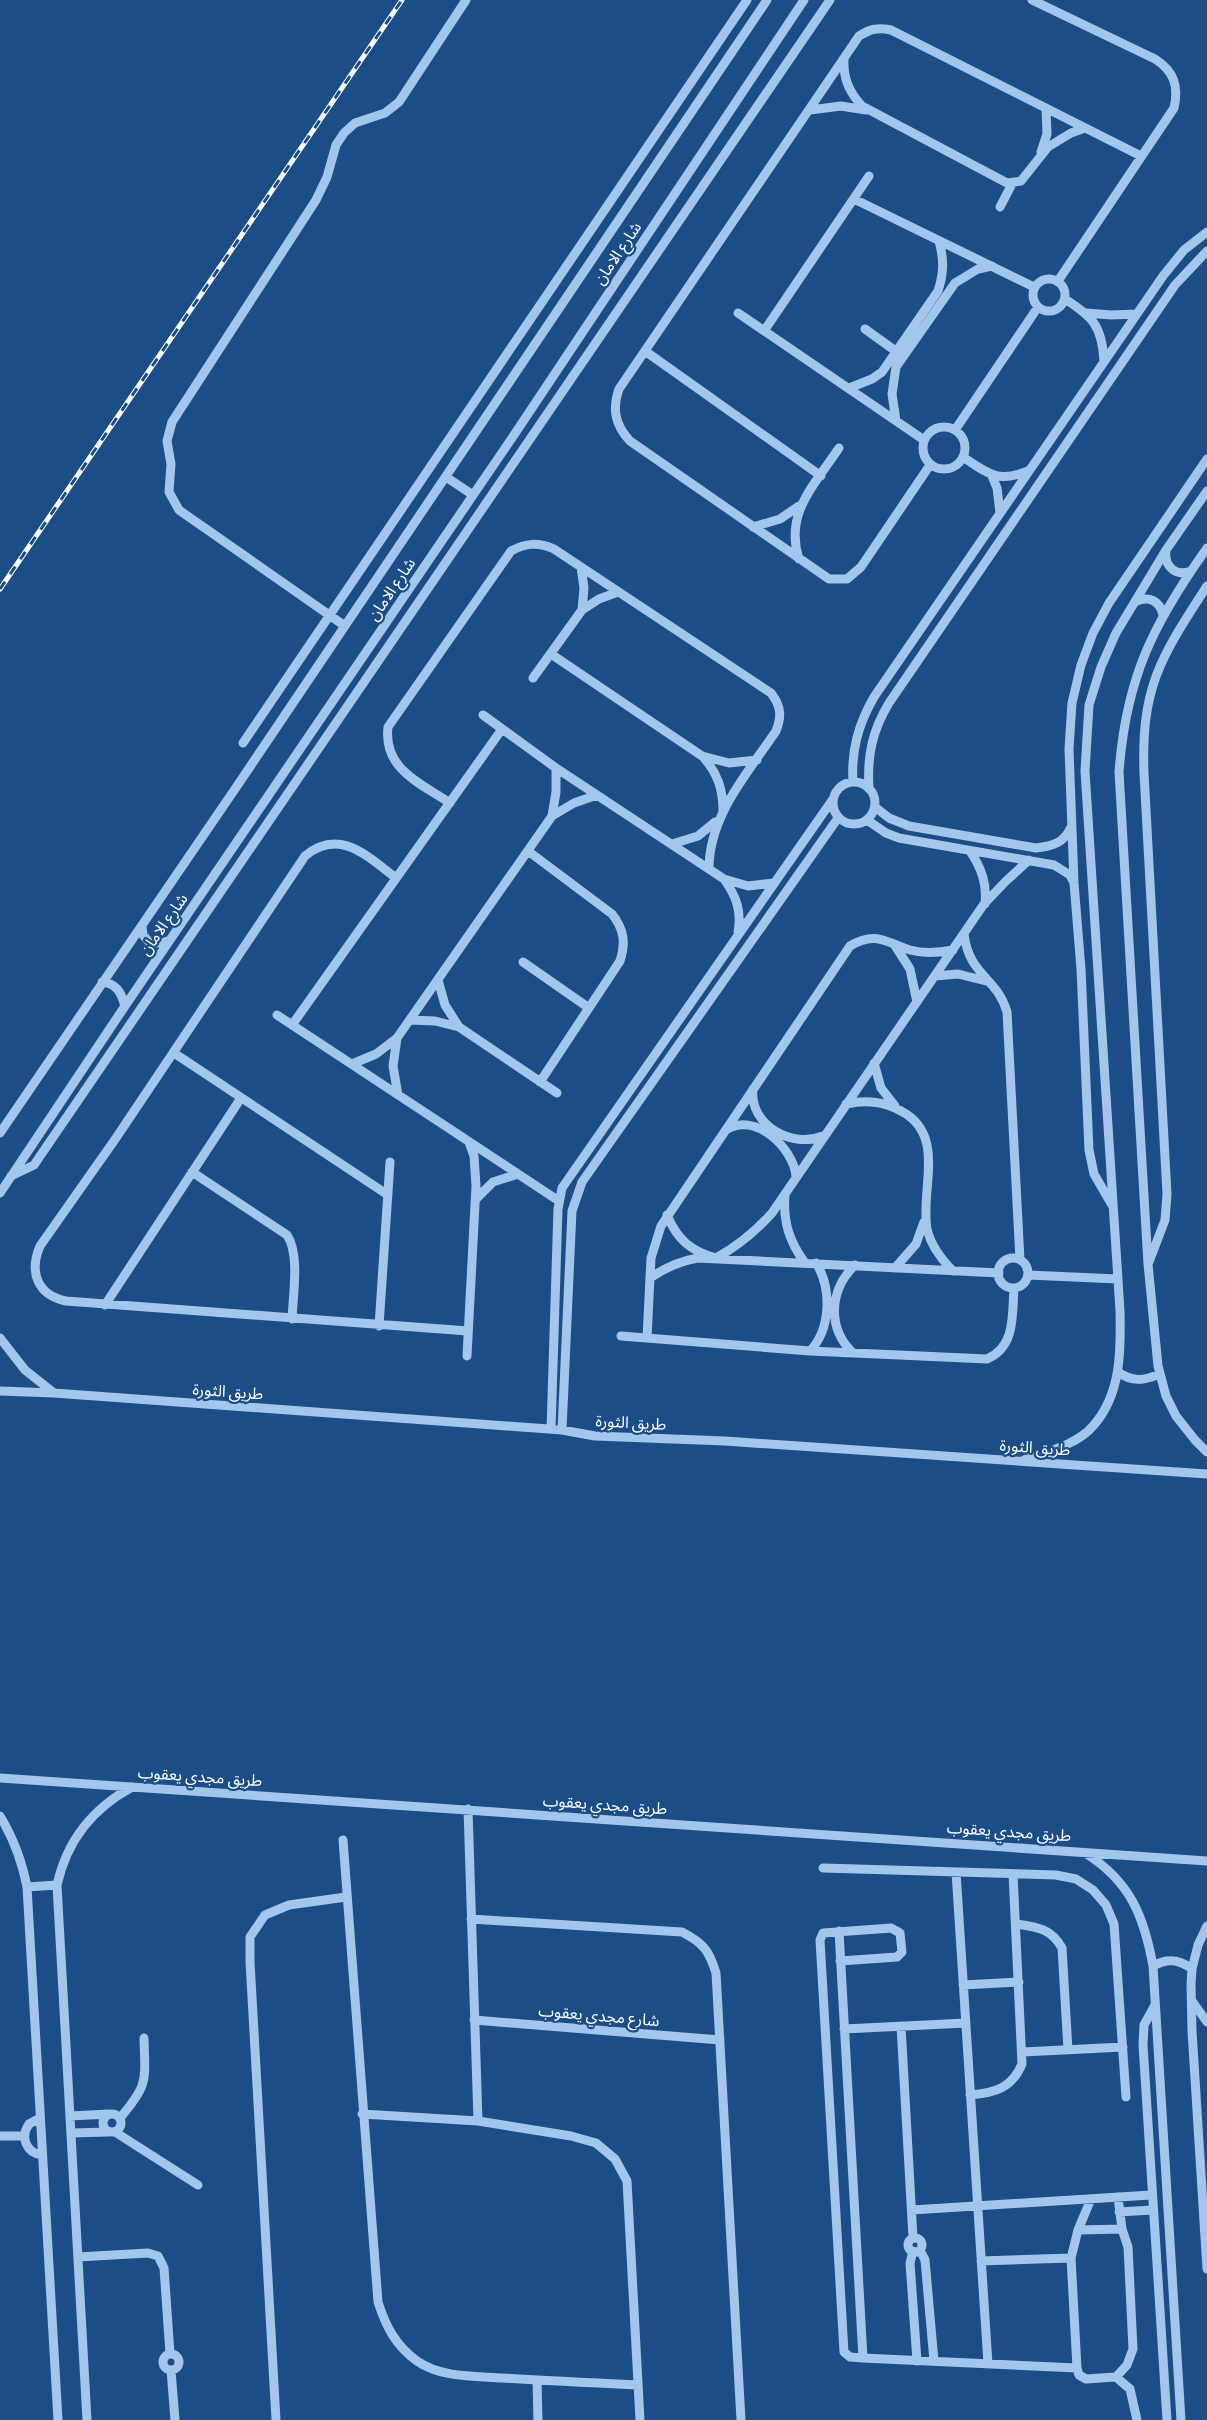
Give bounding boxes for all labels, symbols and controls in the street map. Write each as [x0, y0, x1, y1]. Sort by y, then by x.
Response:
street label: شارع الامان [589, 218, 648, 290]
street label: شارع الامان [363, 554, 422, 626]
street label: شارع الامان [134, 889, 194, 961]
street label: طريق الثورة [192, 1379, 264, 1404]
street label: طريق الثورة [595, 1410, 667, 1435]
street label: طريق الثورة [999, 1435, 1071, 1460]
street label: طريق مجدي يعقوب [137, 1762, 263, 1793]
street label: طريق مجدي يعقوب [542, 1790, 668, 1821]
street label: طريق مجدي يعقوب [946, 1817, 1072, 1848]
street label: شارع مجدي يعقوب [537, 2000, 660, 2033]

